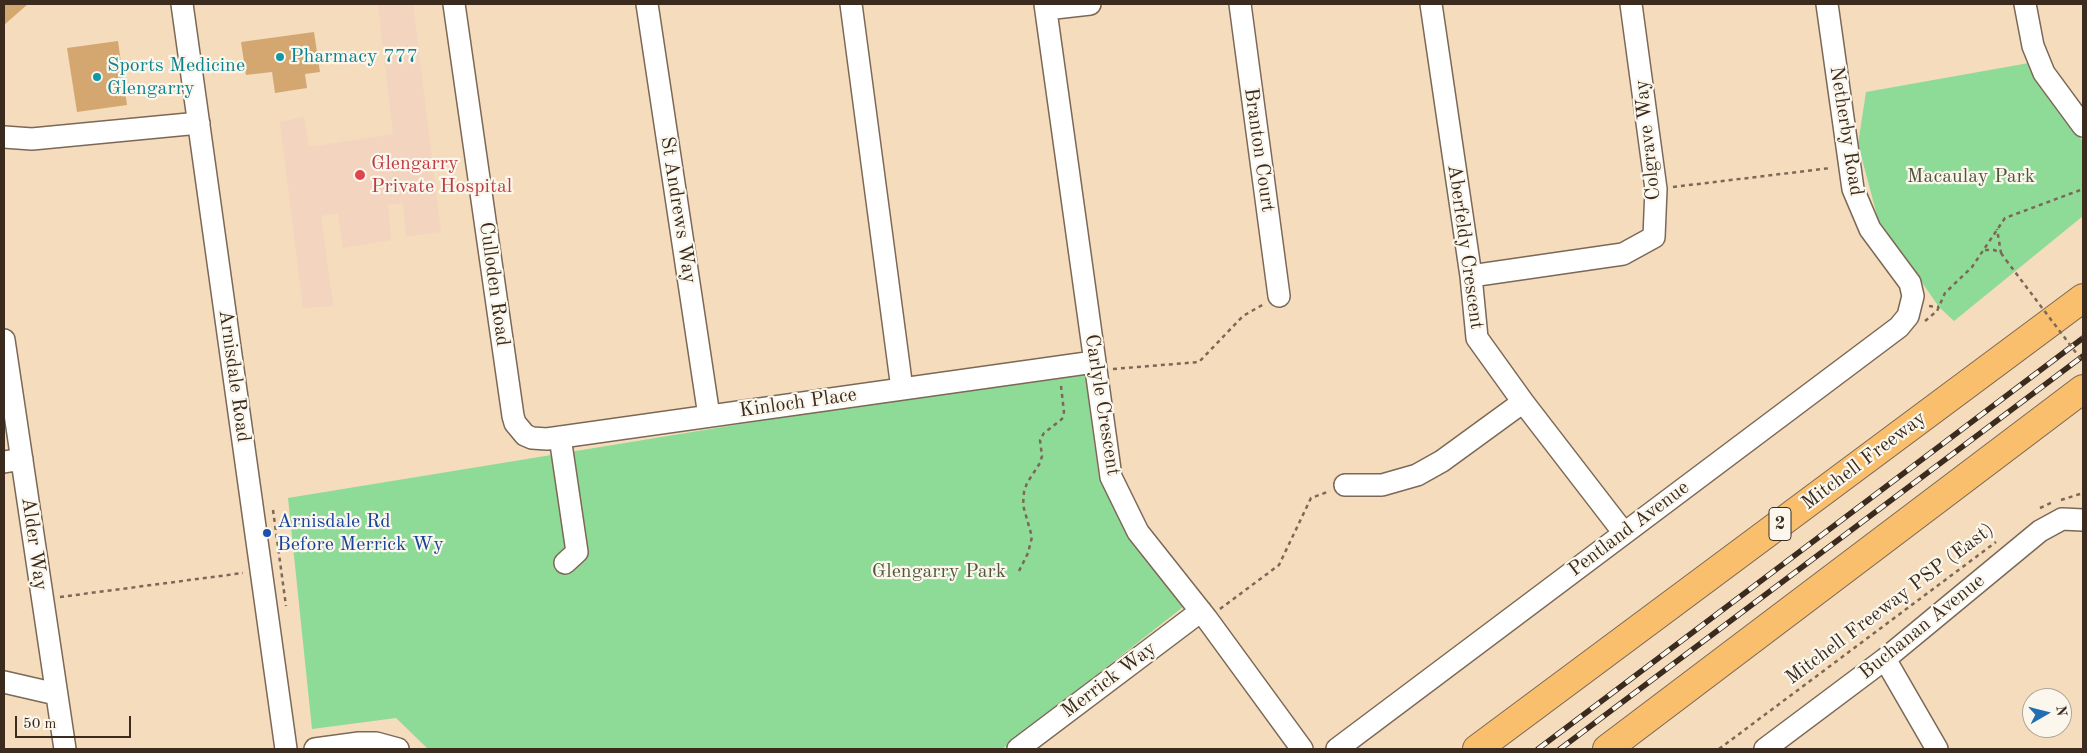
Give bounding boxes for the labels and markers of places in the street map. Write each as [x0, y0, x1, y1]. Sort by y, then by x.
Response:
place label: Pharmacy 777 [290, 45, 418, 69]
marker: Pharmacy 777 [274, 51, 286, 63]
place label: Sports Medicine Glengarry [107, 54, 245, 101]
marker: Sports Medicine Glengarry [91, 71, 103, 83]
place label: Glengarry Private Hospital [371, 152, 512, 199]
marker: Glengarry Private Hospital [353, 168, 367, 182]
place label: Arnisdale Rd Before Merrick Wy [277, 510, 444, 557]
marker: Arnisdale Rd Before Merrick Wy [261, 527, 273, 539]

